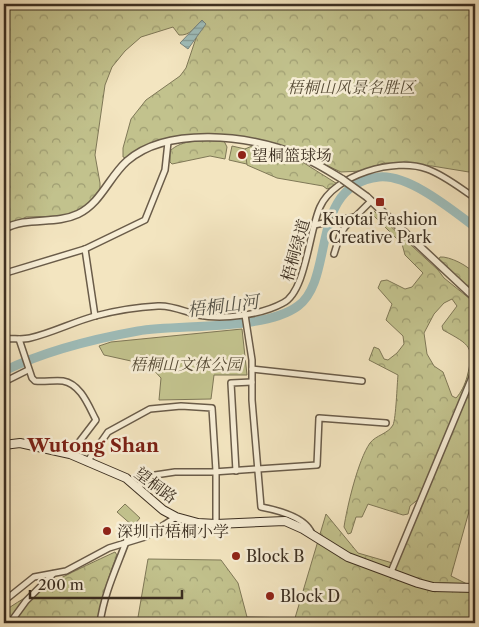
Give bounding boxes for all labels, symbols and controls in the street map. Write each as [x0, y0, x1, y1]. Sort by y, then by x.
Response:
park label: 梧桐山风景名胜区 [287, 77, 417, 97]
place label: 望桐篮球场 [252, 145, 332, 165]
marker: 望桐篮球场 [236, 149, 248, 161]
marker: Kuotai Fashion Creative Park [374, 196, 386, 208]
place label: Kuotai Fashion Creative Park [322, 209, 438, 247]
street label: 梧桐绿道 [277, 216, 313, 284]
water label: 梧桐山河 [186, 290, 263, 321]
park label: 梧桐山文体公园 [130, 354, 245, 374]
district label: Wutong Shan [26, 434, 159, 457]
street label: 望桐路 [131, 463, 181, 507]
place label: 深圳市梧桐小学 [117, 521, 229, 541]
marker: 深圳市梧桐小学 [101, 525, 113, 537]
place label: Block B [246, 546, 304, 566]
marker: Block B [230, 550, 242, 562]
scale bar [30, 567, 182, 599]
text: 200 m [38, 575, 84, 594]
place label: Block D [280, 586, 340, 606]
marker: Block D [264, 590, 276, 602]

